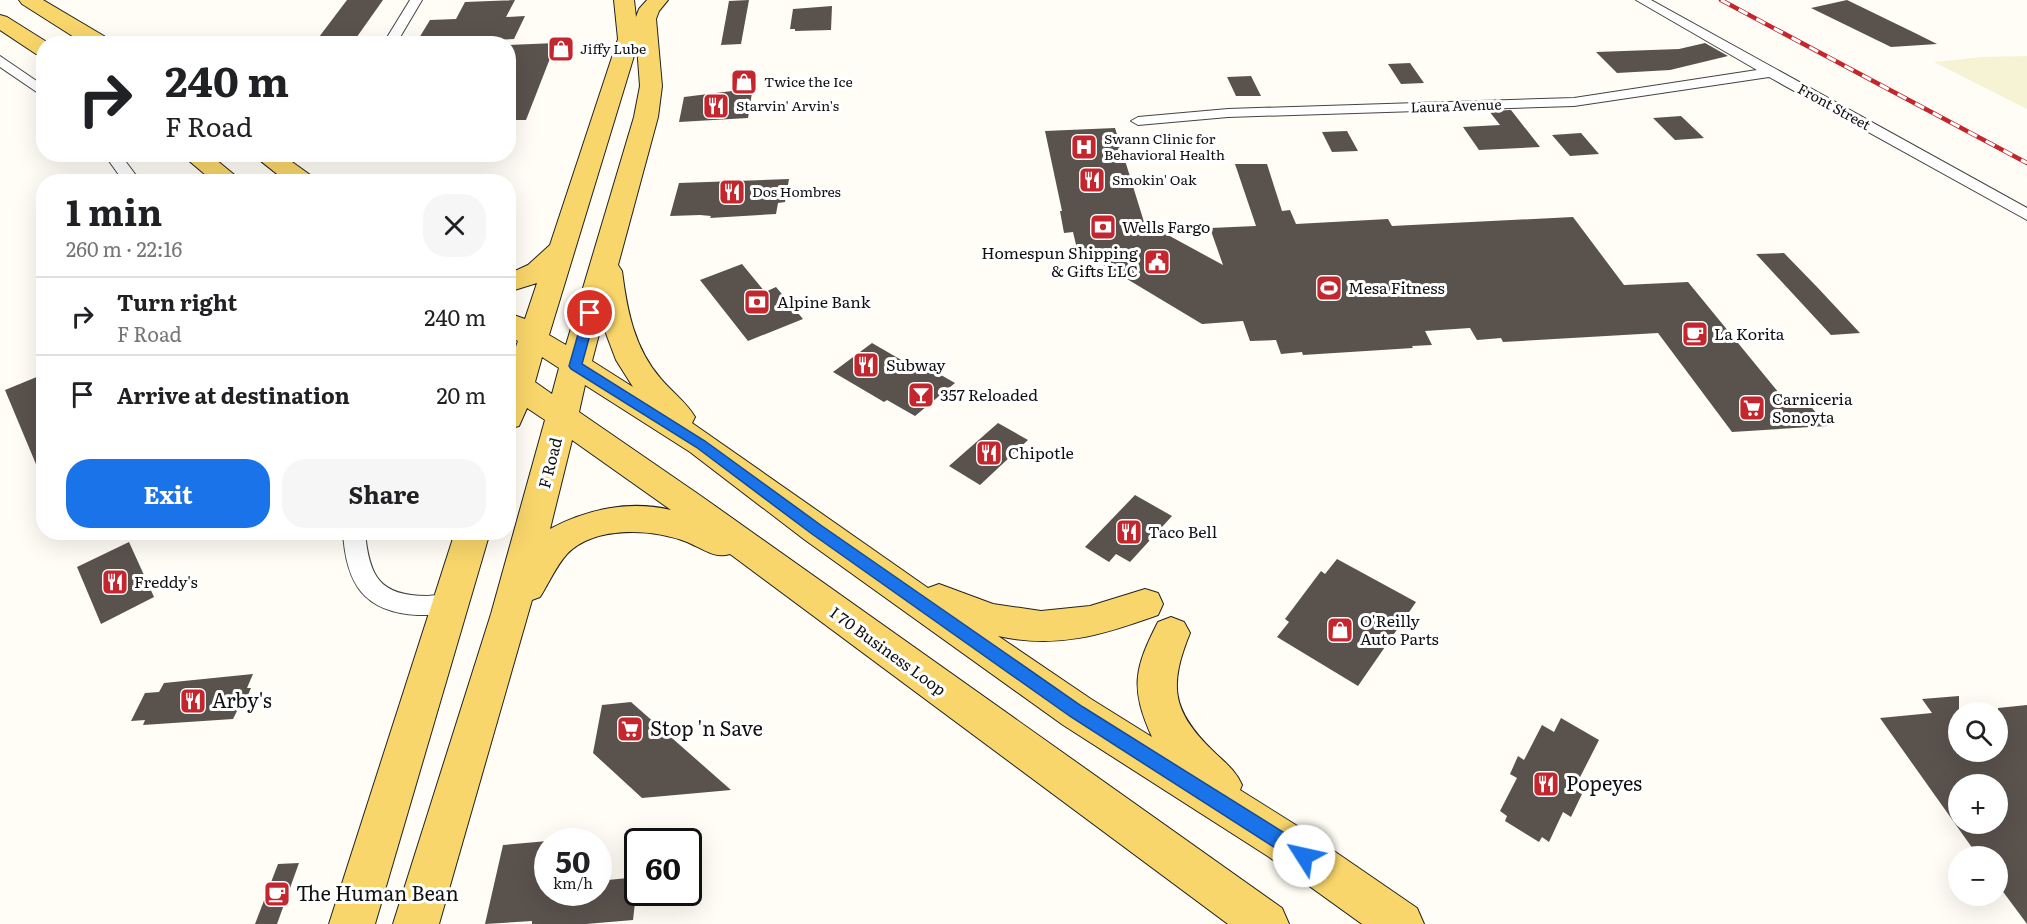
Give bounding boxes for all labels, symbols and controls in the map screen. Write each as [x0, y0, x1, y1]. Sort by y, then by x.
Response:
shop icon: Jiffy Lube [546, 34, 576, 64]
place label: Jiffy Lube [580, 38, 646, 58]
text: 240 m [165, 48, 289, 110]
icon: right [66, 60, 144, 138]
shop icon: Twice the Ice [729, 67, 759, 97]
place label: Twice the Ice [764, 71, 853, 91]
street label: Front Street [1795, 78, 1875, 134]
restaurant icon: Starvin' Arvin's [701, 91, 731, 121]
street label: Laura Avenue [1410, 93, 1502, 117]
place label: Starvin' Arvin's [736, 95, 839, 115]
text: F Road [165, 105, 253, 145]
place label: Swann Clinic for Behavioral Health [1104, 128, 1225, 164]
hospital icon: Swann Clinic for Behavioral Health [1069, 132, 1099, 162]
restaurant icon: Smokin' Oak [1077, 165, 1107, 195]
place label: Smokin' Oak [1112, 169, 1197, 189]
restaurant icon: Dos Hombres [717, 177, 747, 207]
place label: Dos Hombres [752, 181, 841, 201]
text: 1 min [66, 184, 162, 237]
button: close [423, 194, 486, 257]
bank icon: Wells Fargo [1088, 212, 1118, 242]
place label: Wells Fargo [1122, 214, 1210, 238]
text: 260 m · 22:16 [66, 233, 182, 263]
place label: Homespun Shipping & Gifts LLC [981, 240, 1138, 282]
public building icon: Homespun Shipping & Gifts LLC [1142, 247, 1172, 277]
sports icon: Mesa Fitness [1314, 273, 1344, 303]
place label: Mesa Fitness [1348, 275, 1445, 299]
text: Turn right [117, 285, 237, 318]
pin [564, 287, 615, 338]
bank icon: Alpine Bank [742, 287, 772, 317]
place label: Alpine Bank [777, 289, 871, 313]
icon: arrive [573, 296, 606, 329]
icon: right [66, 300, 99, 333]
text: 240 m [424, 300, 486, 333]
text: F Road [117, 318, 182, 348]
cafe icon: La Korita [1680, 319, 1710, 349]
place label: La Korita [1714, 321, 1785, 345]
restaurant icon: Subway [851, 350, 881, 380]
place label: Subway [886, 352, 946, 376]
icon: arrive [66, 378, 99, 411]
text: Arrive at destination [117, 378, 350, 411]
text: 20 m [436, 378, 486, 411]
bar icon: 357 Reloaded [906, 380, 936, 410]
place label: 357 Reloaded [940, 382, 1038, 406]
place label: Carniceria Sonoyta [1772, 386, 1853, 428]
supermarket icon: Carniceria Sonoyta [1737, 393, 1767, 423]
street label: F Road [531, 434, 567, 491]
restaurant icon: Chipotle [974, 438, 1004, 468]
place label: Chipotle [1008, 440, 1074, 464]
button: Exit [66, 459, 270, 528]
button: Share [282, 459, 486, 528]
restaurant icon: Taco Bell [1114, 517, 1144, 547]
place label: Taco Bell [1148, 519, 1217, 543]
restaurant icon: Freddy's [100, 567, 130, 597]
place label: Freddy's [134, 569, 198, 593]
street label: I 70 Business Loop [826, 600, 952, 701]
place label: O'Reilly Auto Parts [1360, 608, 1439, 650]
shop icon: O'Reilly Auto Parts [1325, 615, 1355, 645]
place label: Arby's [212, 684, 272, 714]
restaurant icon: Arby's [178, 686, 208, 716]
map controls [1948, 702, 2008, 906]
button: search [1948, 702, 2008, 762]
place label: Stop 'n Save [650, 712, 763, 742]
supermarket icon: Stop 'n Save [615, 714, 645, 744]
place label: Popeyes [1566, 767, 1642, 797]
restaurant icon: Popeyes [1531, 769, 1561, 799]
button: + [1948, 774, 2008, 834]
position arrow [1272, 824, 1336, 888]
speed limit sign: 60 [624, 828, 702, 906]
text: 50 [556, 838, 590, 882]
button: − [1948, 846, 2008, 906]
text: km/h [553, 871, 593, 894]
place label: The Human Bean [296, 877, 459, 907]
cafe icon: The Human Bean [262, 879, 292, 909]

